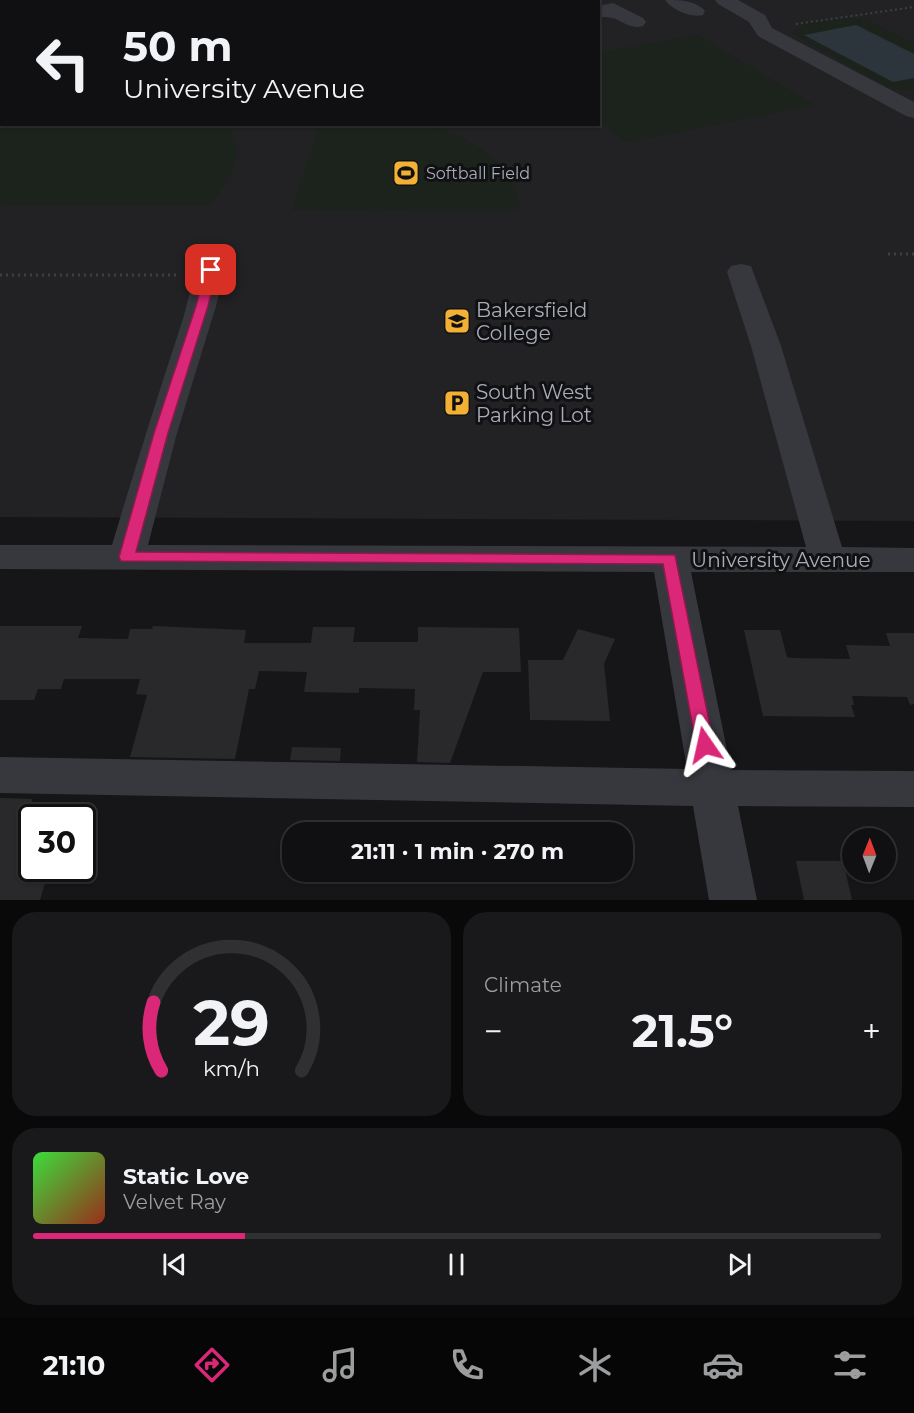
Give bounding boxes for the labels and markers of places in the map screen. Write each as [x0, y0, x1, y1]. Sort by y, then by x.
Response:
sports icon: Softball Field [391, 158, 421, 188]
place label: Softball Field [426, 164, 530, 183]
pin [185, 244, 236, 295]
place label: Bakersfield College [476, 298, 587, 345]
school or university icon: Bakersfield College [442, 306, 472, 336]
place label: South West Parking Lot [476, 380, 592, 427]
parking icon: South West Parking Lot [442, 388, 472, 418]

